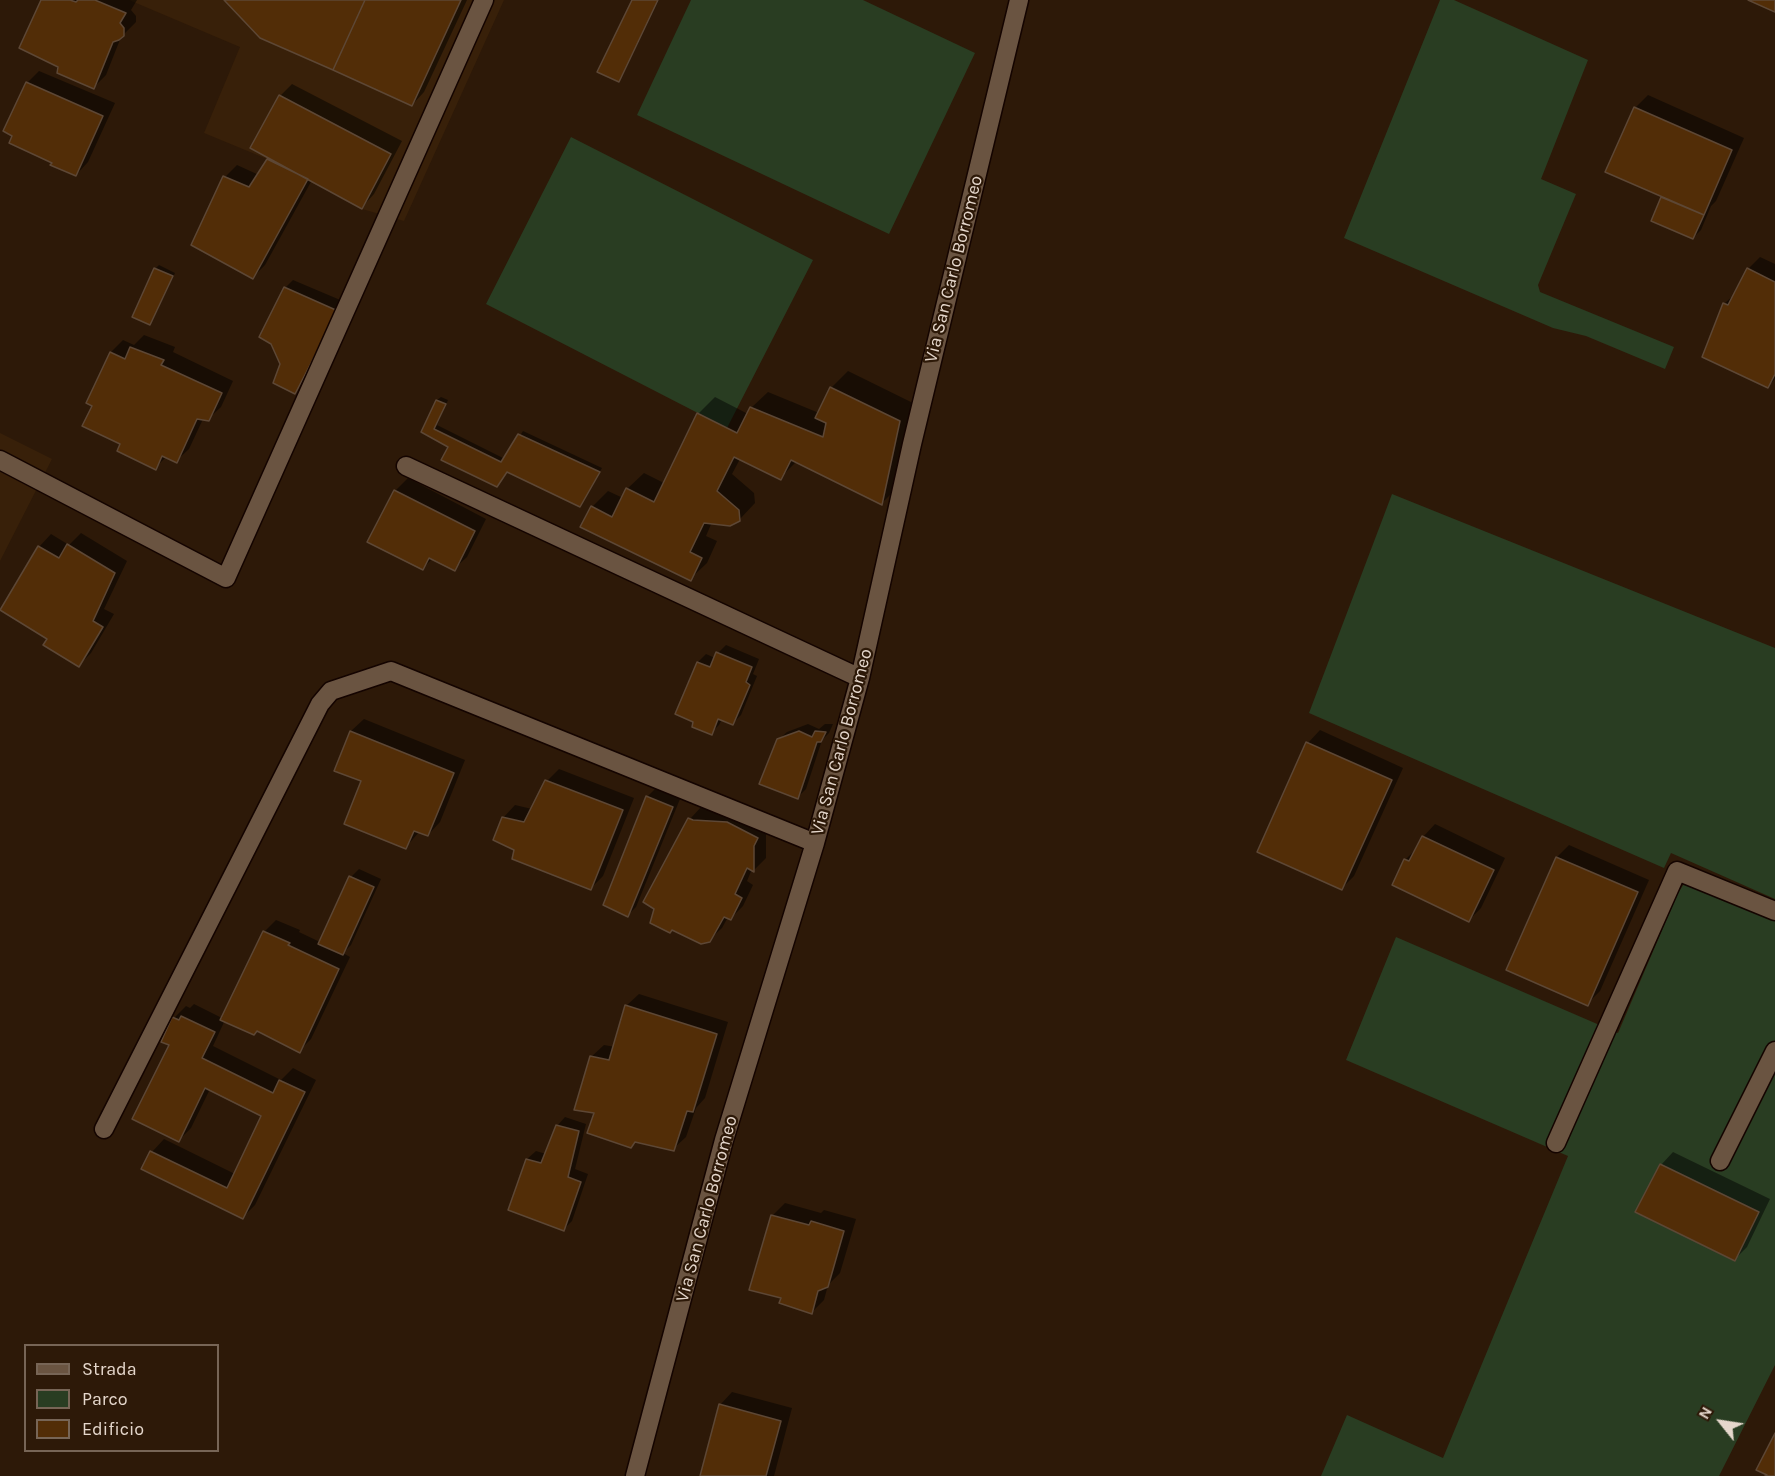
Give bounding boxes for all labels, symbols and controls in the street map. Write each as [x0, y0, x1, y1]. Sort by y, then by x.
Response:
street label: Via San Carlo Borromeo [920, 173, 988, 365]
street label: Via San Carlo Borromeo [807, 646, 877, 838]
street label: Via San Carlo Borromeo [672, 1113, 742, 1305]
legend [24, 1344, 219, 1452]
text: Strada [82, 1358, 137, 1380]
text: Parco [82, 1388, 128, 1410]
north arrow [1691, 1392, 1751, 1452]
text: N [1694, 1403, 1716, 1422]
text: Edificio [82, 1418, 144, 1440]

